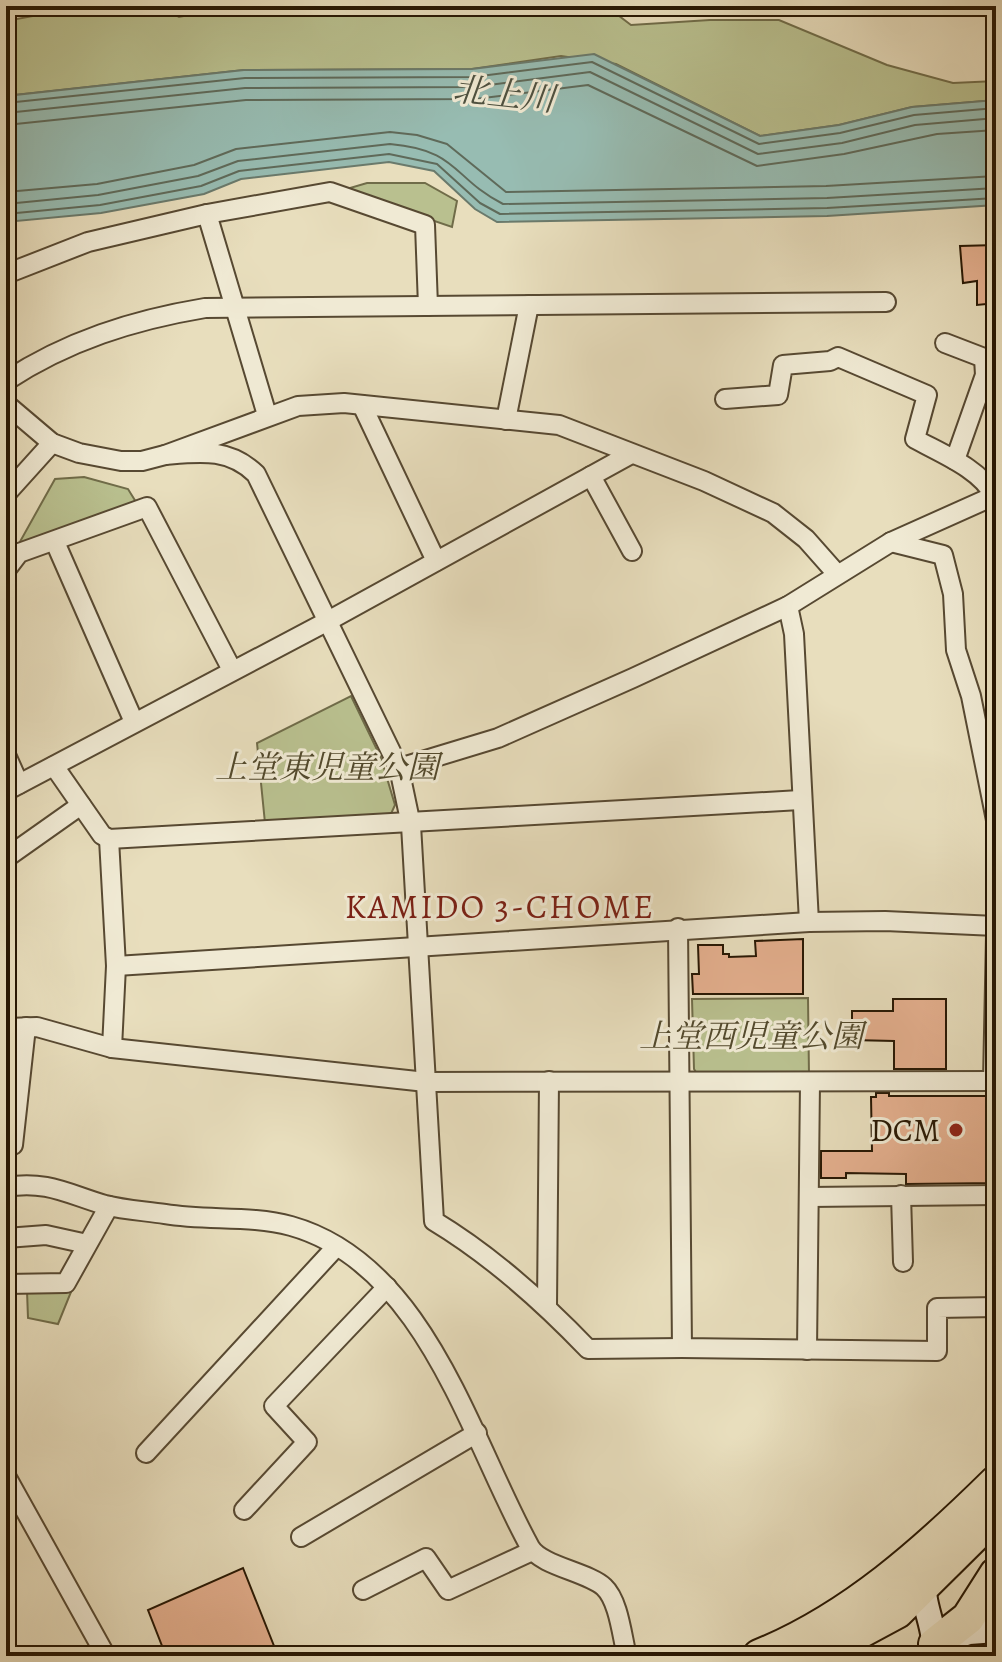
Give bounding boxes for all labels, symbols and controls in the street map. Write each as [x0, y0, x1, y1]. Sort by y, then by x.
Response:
water label: 北上川 [451, 65, 561, 123]
park label: 上堂東児童公園 [215, 745, 444, 789]
district label: KAMIDO 3-CHOME [345, 883, 655, 930]
park label: 上堂西児童公園 [639, 1014, 868, 1058]
place label: DCM [870, 1108, 940, 1152]
marker: DCM [947, 1121, 965, 1139]

